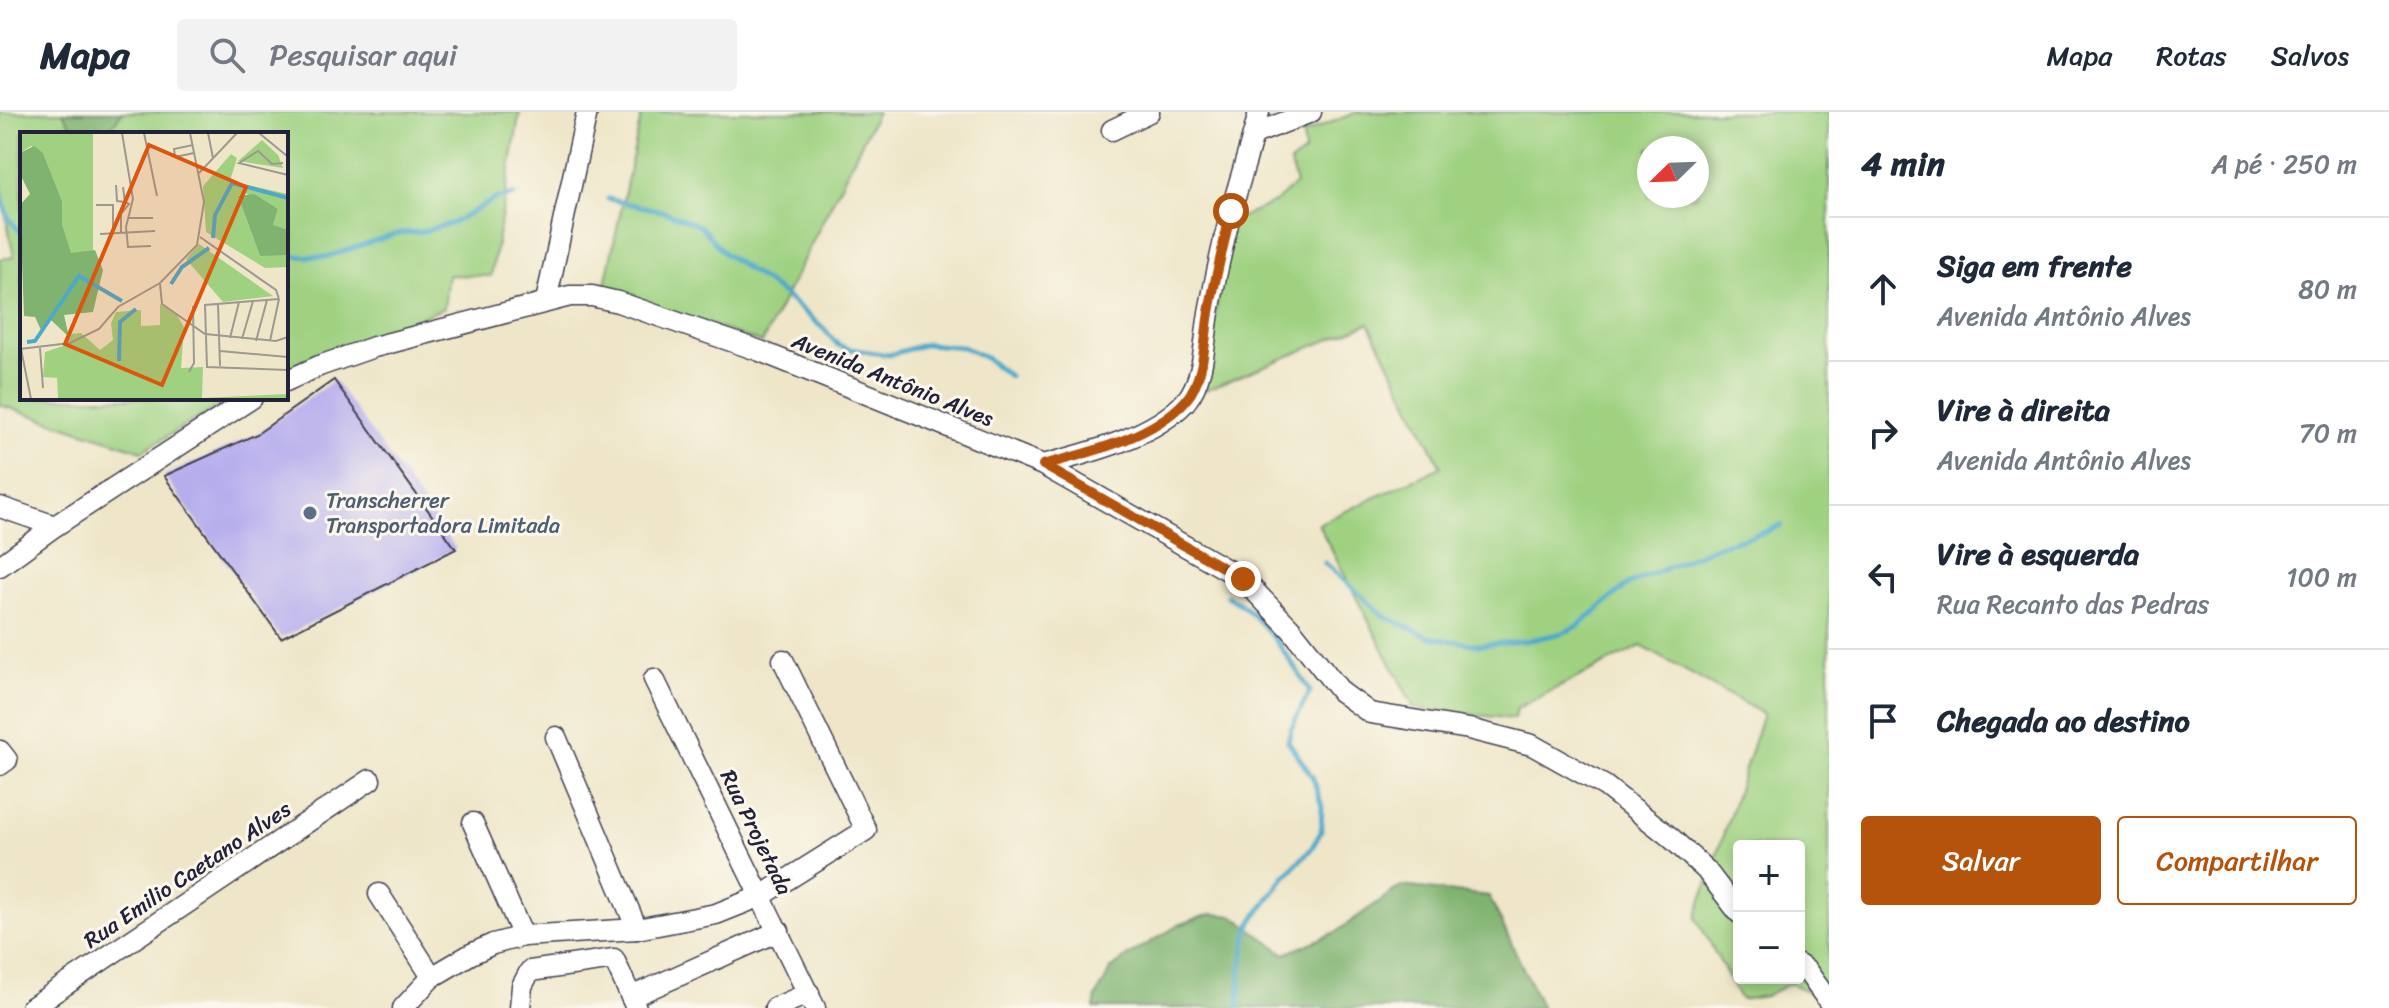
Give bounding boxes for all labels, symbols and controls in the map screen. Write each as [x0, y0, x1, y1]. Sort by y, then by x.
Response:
search box [177, 19, 737, 91]
text: Mapa [40, 22, 129, 89]
text: Pesquisar aqui [269, 28, 457, 82]
text: Mapa [2046, 31, 2112, 80]
text: Rotas [2156, 31, 2227, 80]
text: Salvos [2271, 31, 2349, 80]
icon: search [205, 33, 249, 77]
inset map [20, 132, 288, 400]
text: 4 min [1861, 134, 1945, 194]
north arrow [1637, 136, 1709, 208]
text: A pé · 250 m [2212, 141, 2357, 187]
route start [1213, 193, 1249, 229]
text: Siga em frente [1937, 239, 2132, 293]
text: 80 m [2298, 266, 2357, 312]
icon: ahead [1861, 267, 1905, 311]
text: Avenida Antônio Alves [1937, 293, 2191, 339]
street label: Avenida Antônio Alves [785, 321, 1000, 438]
text: Vire à direita [1937, 383, 2110, 437]
text: 70 m [2299, 410, 2357, 456]
icon: right [1861, 411, 1905, 455]
text: Avenida Antônio Alves [1937, 437, 2191, 483]
place label: Transcherrer Transportadora Limitada [326, 481, 560, 545]
marker: Transcherrer Transportadora Limitada [301, 504, 319, 522]
text: Vire à esquerda [1937, 527, 2139, 581]
text: 100 m [2286, 554, 2357, 600]
icon: left [1861, 555, 1905, 599]
route end [1225, 561, 1261, 597]
text: Rua Recanto das Pedras [1937, 581, 2209, 627]
text: Chegada ao destino [1937, 694, 2190, 748]
icon: arrive [1861, 699, 1905, 743]
street label: Rua Projetada [709, 763, 804, 902]
street label: Rua Emilio Caetano Alves [75, 790, 300, 959]
button: Salvar [1861, 816, 2101, 905]
button: Compartilhar [2117, 816, 2357, 905]
map controls [1733, 840, 1805, 984]
button: + [1733, 840, 1805, 912]
button: − [1733, 912, 1805, 984]

